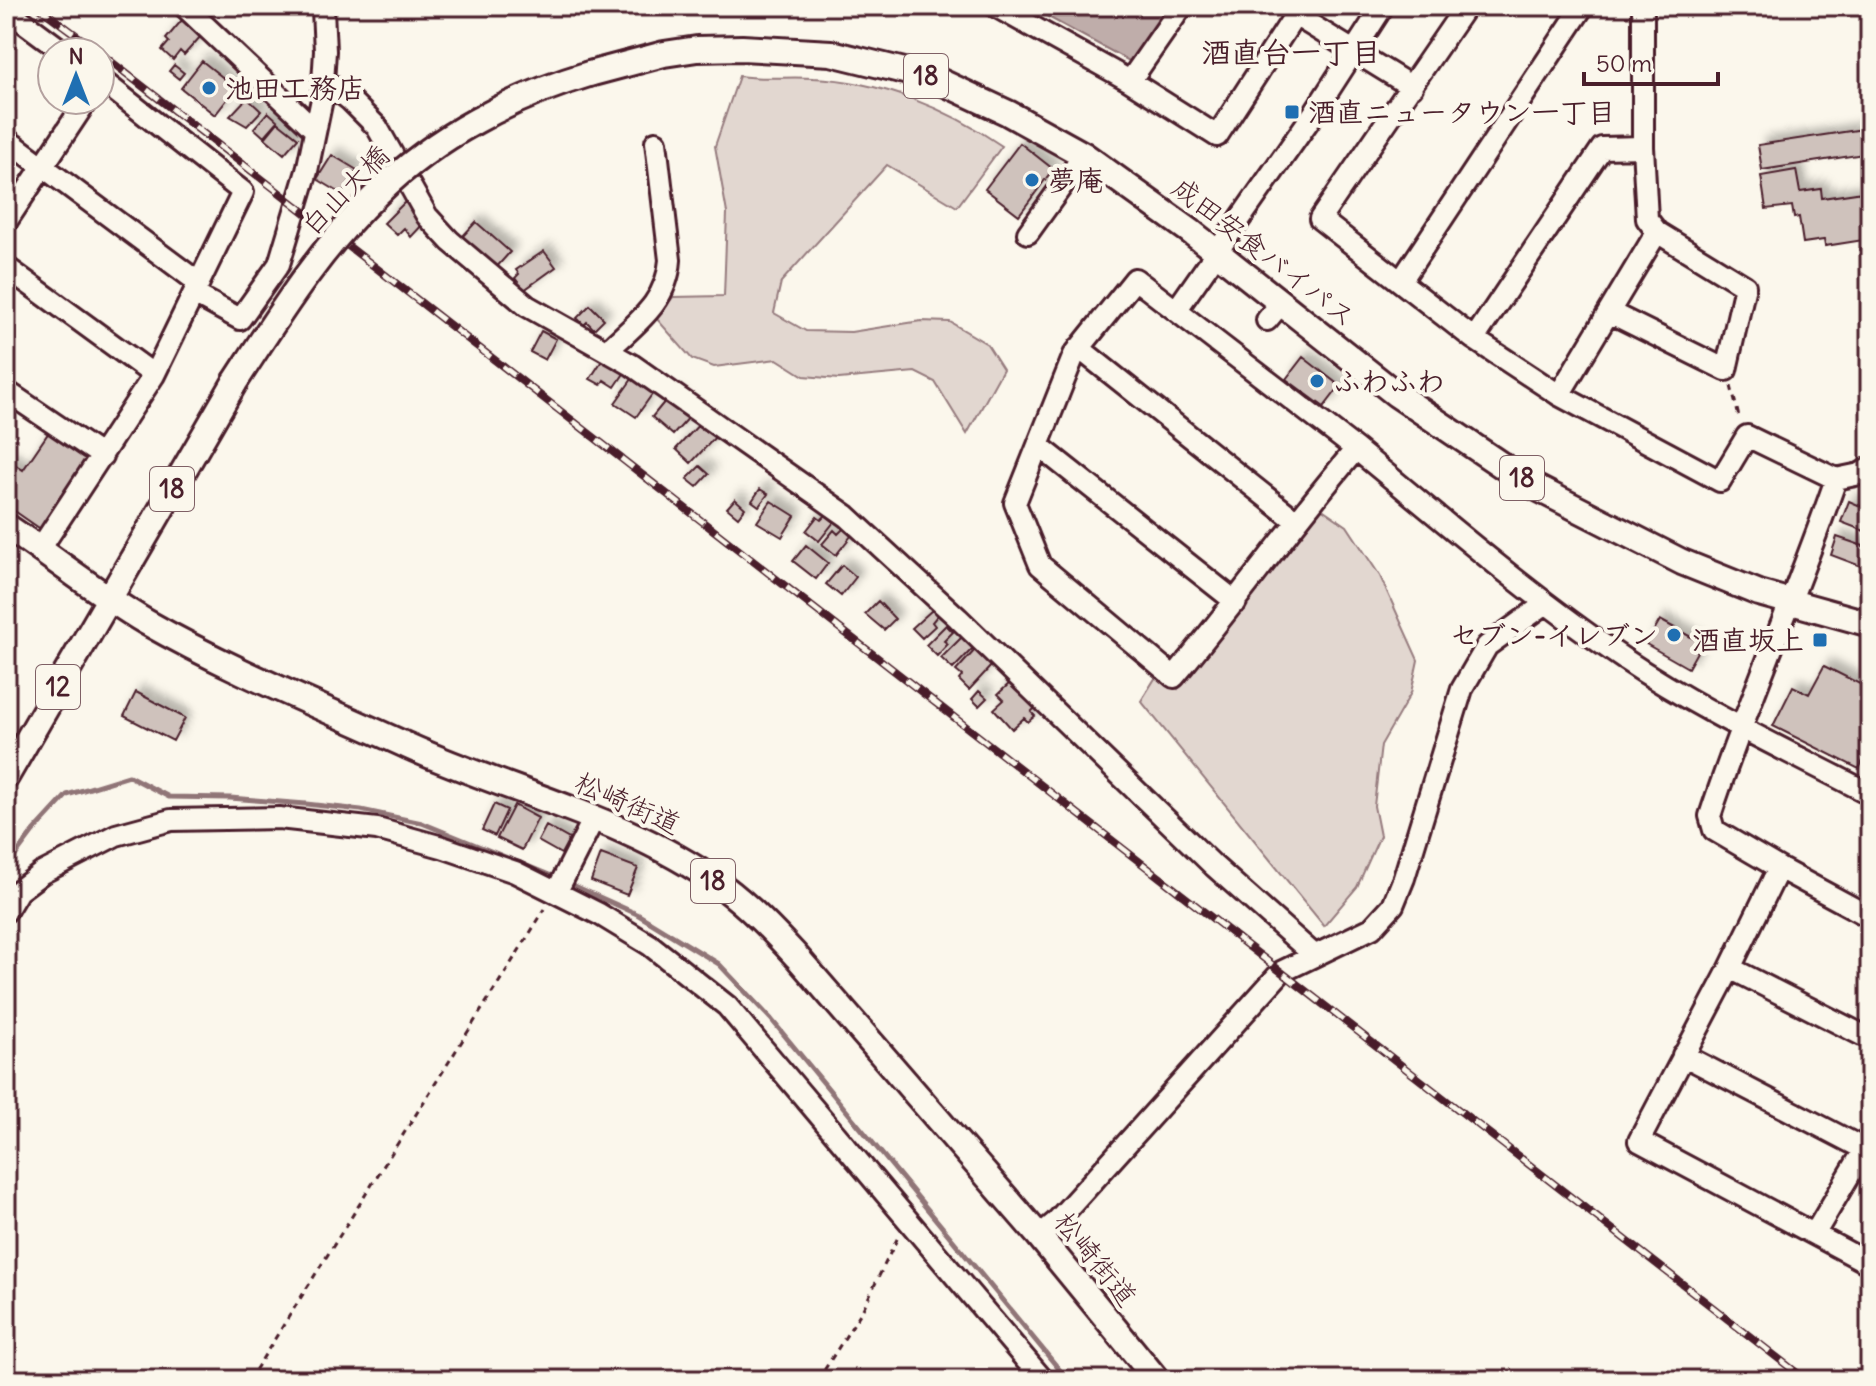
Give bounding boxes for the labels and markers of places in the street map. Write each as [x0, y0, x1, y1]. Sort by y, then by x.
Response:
place label: 池田工務店 [225, 70, 365, 106]
marker: 池田工務店 [200, 79, 218, 97]
place label: 酒直ニュータウン一丁目 [1308, 94, 1615, 130]
marker: 酒直ニュータウン一丁目 [1283, 103, 1301, 121]
place label: 夢庵 [1048, 162, 1104, 198]
marker: 夢庵 [1023, 171, 1041, 189]
place label: ふわふわ [1333, 363, 1445, 399]
marker: ふわふわ [1308, 372, 1326, 390]
place label: セブン-イレブン [1450, 617, 1658, 653]
place label: 酒直坂上 [1692, 622, 1804, 658]
marker: セブン-イレブン [1665, 626, 1683, 644]
marker: 酒直坂上 [1811, 631, 1829, 649]

